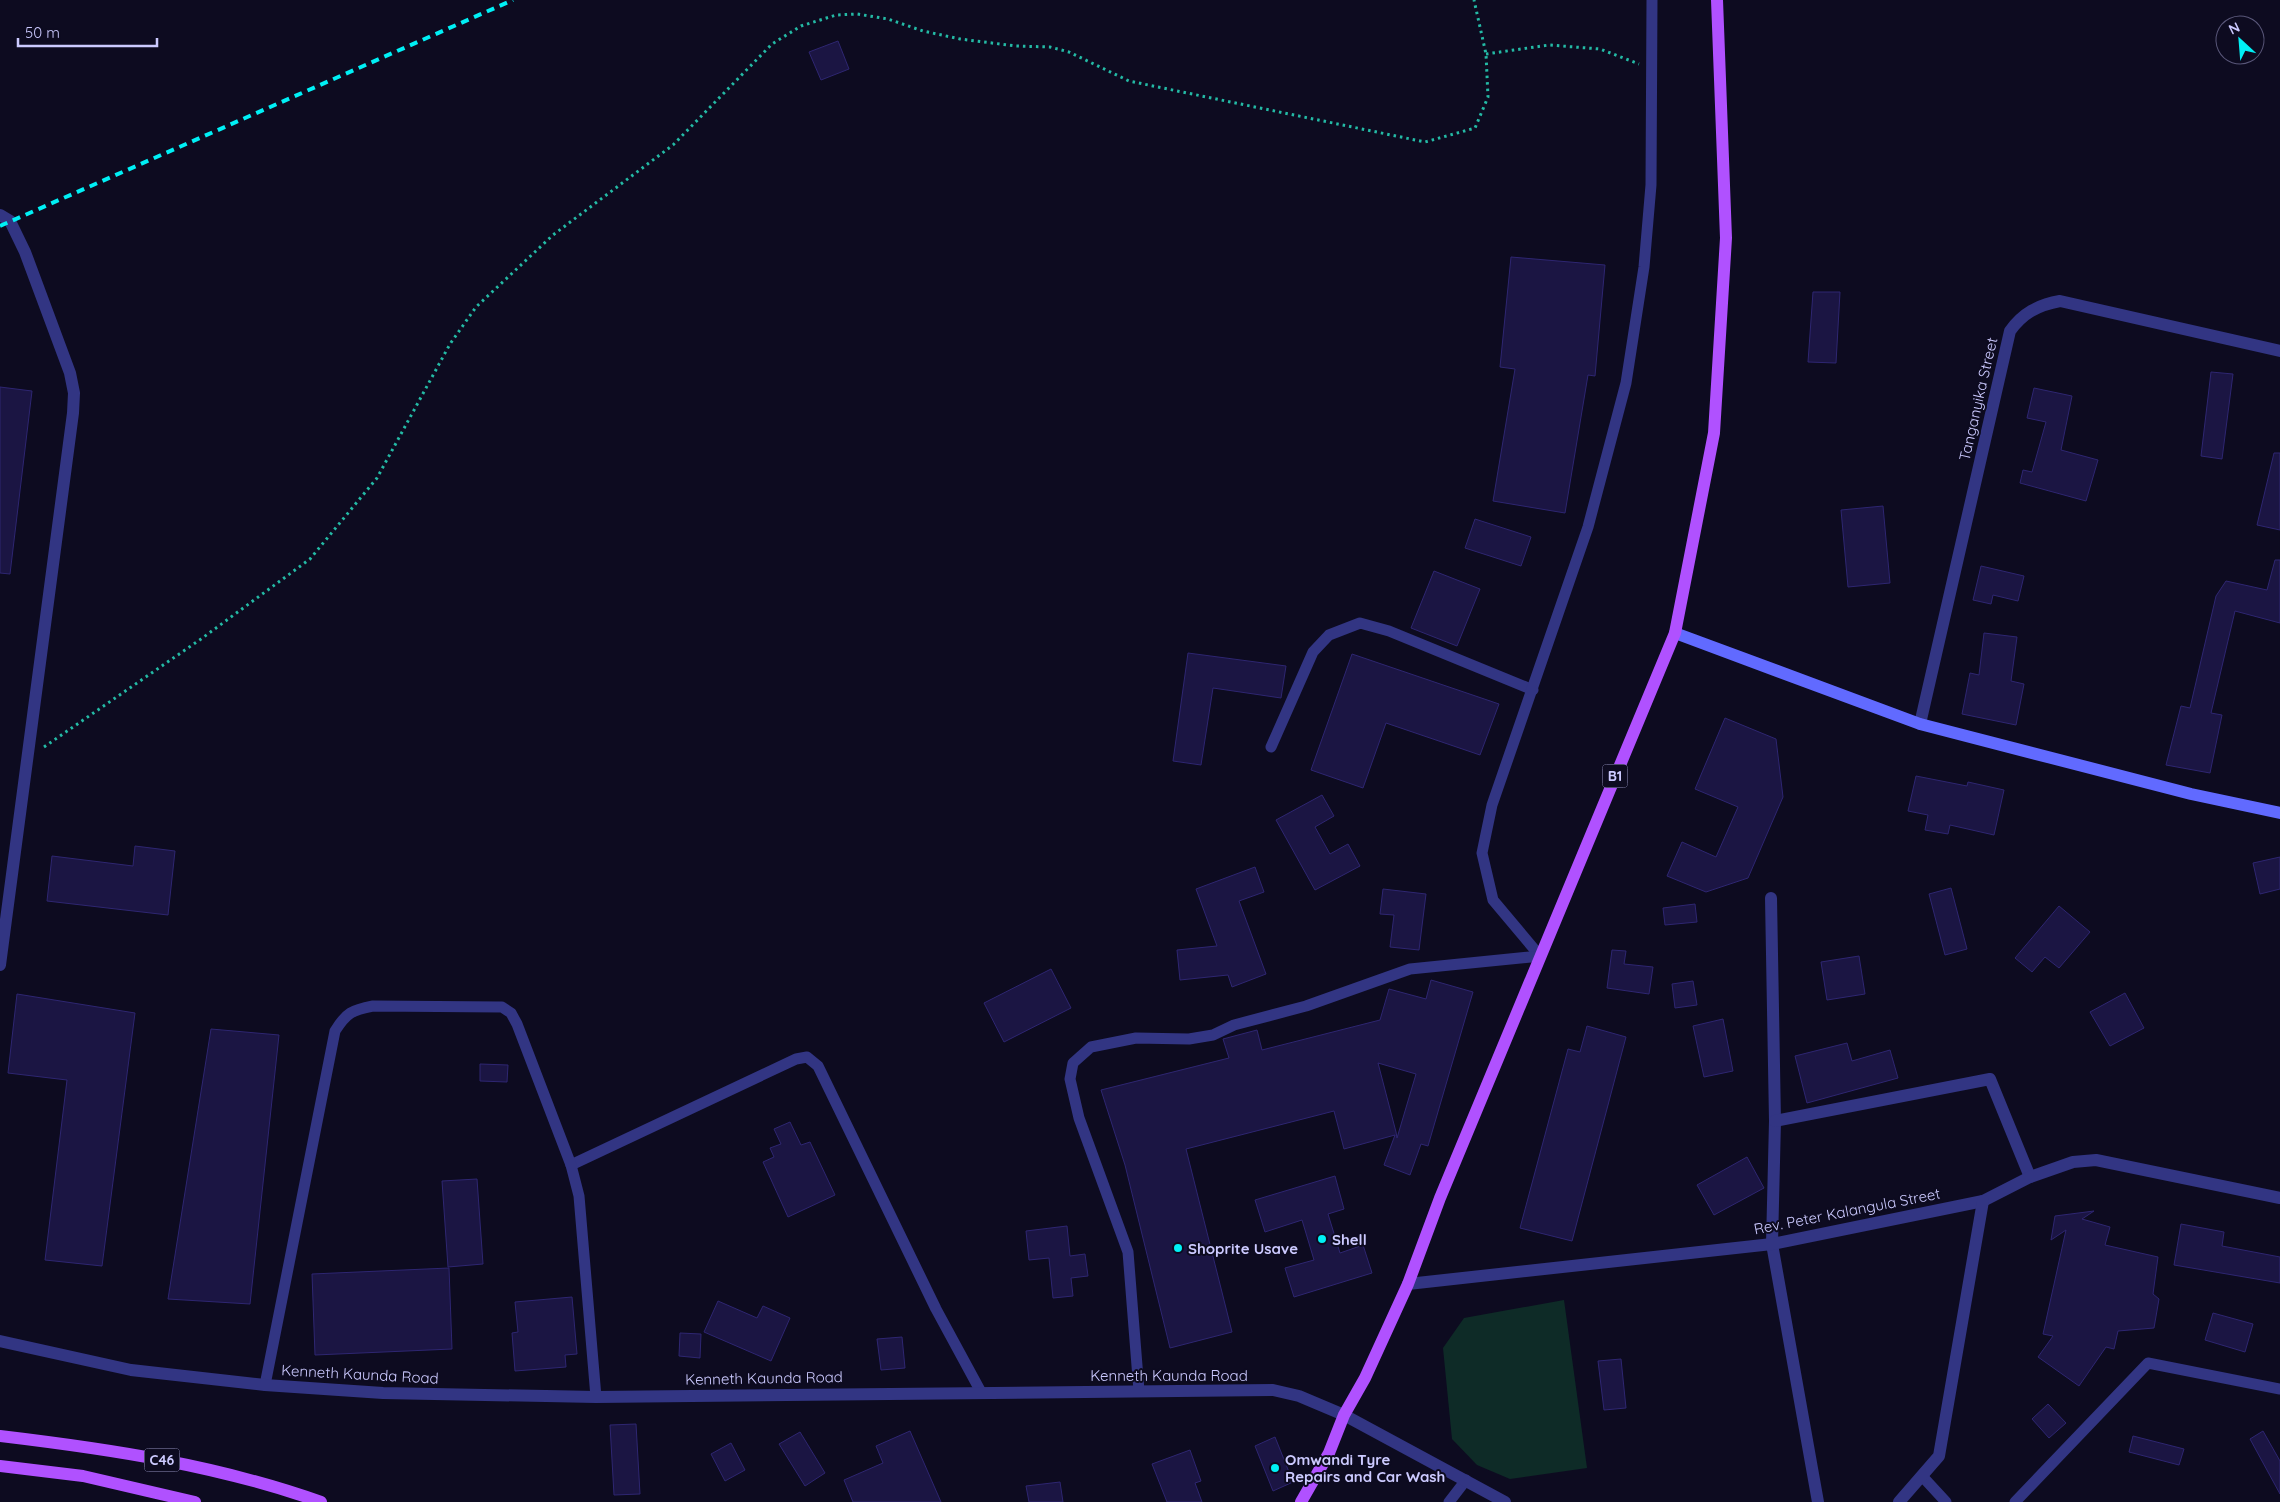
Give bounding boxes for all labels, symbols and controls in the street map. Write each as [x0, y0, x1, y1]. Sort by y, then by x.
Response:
scale bar [18, 15, 156, 47]
north arrow [2215, 15, 2265, 65]
text: N [2226, 18, 2243, 39]
text: 50 m [25, 23, 60, 42]
street label: Tanganyika Street [1955, 335, 2001, 463]
road number: B1 [1602, 764, 1628, 788]
street label: Rev. Peter Kalangula Street [1752, 1184, 1942, 1238]
place label: Shell [1332, 1230, 1367, 1249]
marker: Shell [1316, 1233, 1328, 1245]
place label: Shoprite Usave [1188, 1239, 1298, 1258]
marker: Shoprite Usave [1172, 1242, 1184, 1254]
street label: Kenneth Kaunda Road [281, 1360, 439, 1388]
street label: Kenneth Kaunda Road [1090, 1366, 1248, 1385]
street label: Kenneth Kaunda Road [685, 1367, 843, 1389]
road number: C46 [144, 1448, 180, 1472]
place label: Omwandi Tyre Repairs and Car Wash [1285, 1450, 1445, 1486]
marker: Omwandi Tyre Repairs and Car Wash [1269, 1462, 1281, 1474]

